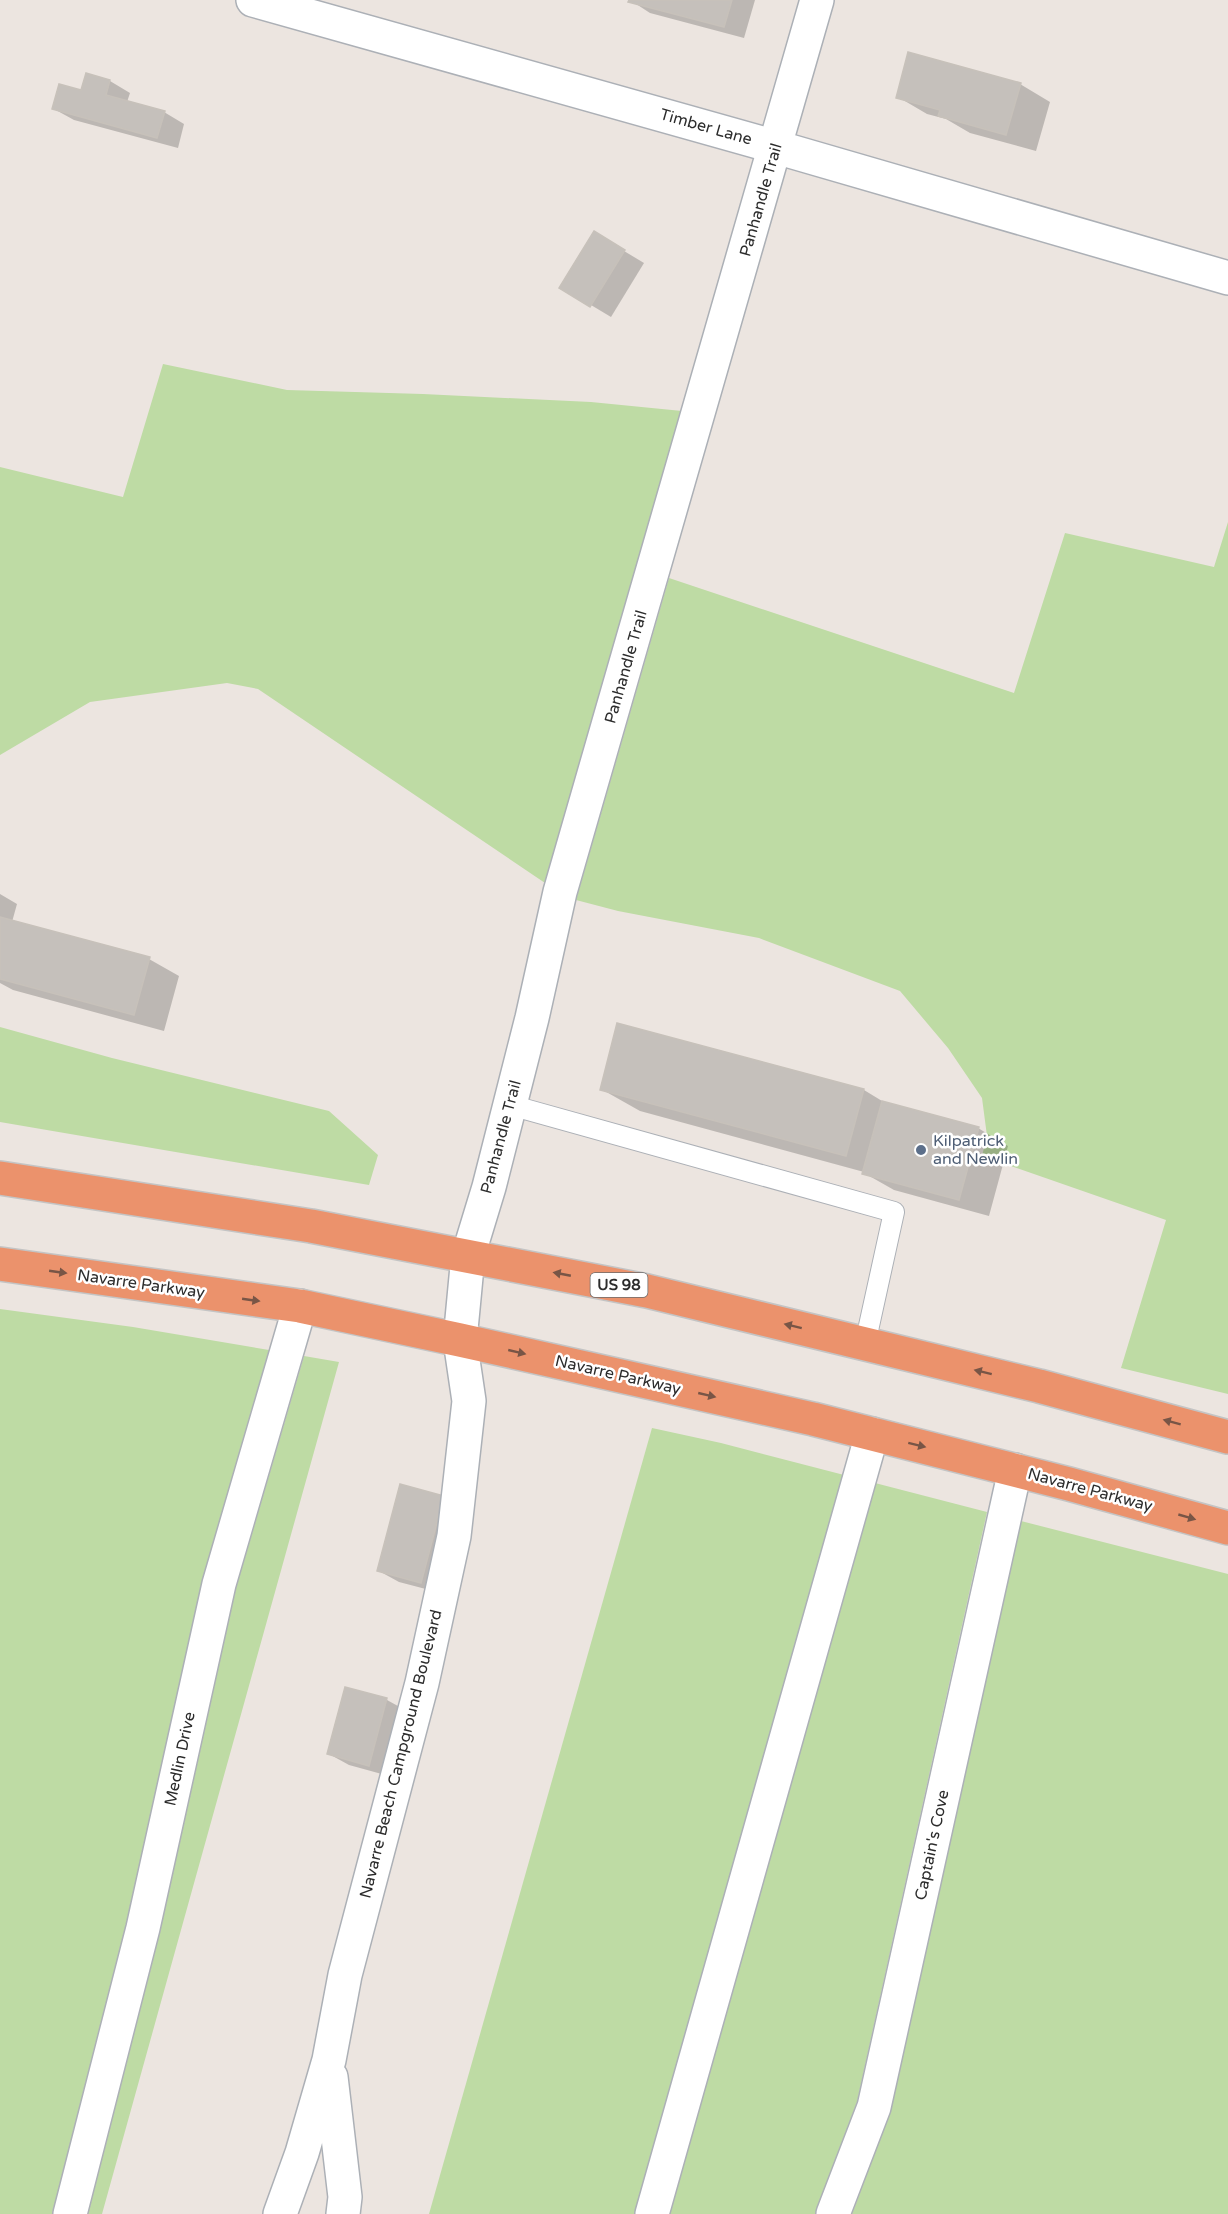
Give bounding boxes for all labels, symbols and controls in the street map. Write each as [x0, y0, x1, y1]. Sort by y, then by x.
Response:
street label: Timber Lane [658, 104, 754, 150]
street label: Panhandle Trail [735, 141, 787, 259]
street label: Panhandle Trail [600, 608, 652, 726]
street label: Panhandle Trail [476, 1078, 526, 1196]
place label: Kilpatrick and Newlin [933, 1131, 1018, 1169]
marker: Kilpatrick and Newlin [914, 1143, 928, 1157]
street label: Navarre Parkway [76, 1265, 206, 1303]
one-way arrow [49, 1268, 68, 1277]
one-way arrow [553, 1269, 572, 1278]
road number: US 98 [590, 1273, 648, 1297]
one-way arrow [242, 1295, 261, 1304]
one-way arrow [784, 1321, 803, 1331]
one-way arrow [507, 1348, 526, 1358]
street label: Navarre Parkway [553, 1351, 683, 1399]
one-way arrow [974, 1367, 992, 1377]
one-way arrow [698, 1391, 717, 1400]
one-way arrow [1162, 1416, 1181, 1426]
one-way arrow [908, 1441, 926, 1451]
street label: Navarre Parkway [1025, 1464, 1155, 1516]
one-way arrow [1178, 1512, 1196, 1522]
street label: Navarre Beach Campground Boulevard [355, 1608, 447, 1900]
street label: Medlin Drive [160, 1710, 200, 1808]
street label: Captain's Cove [911, 1788, 953, 1902]

